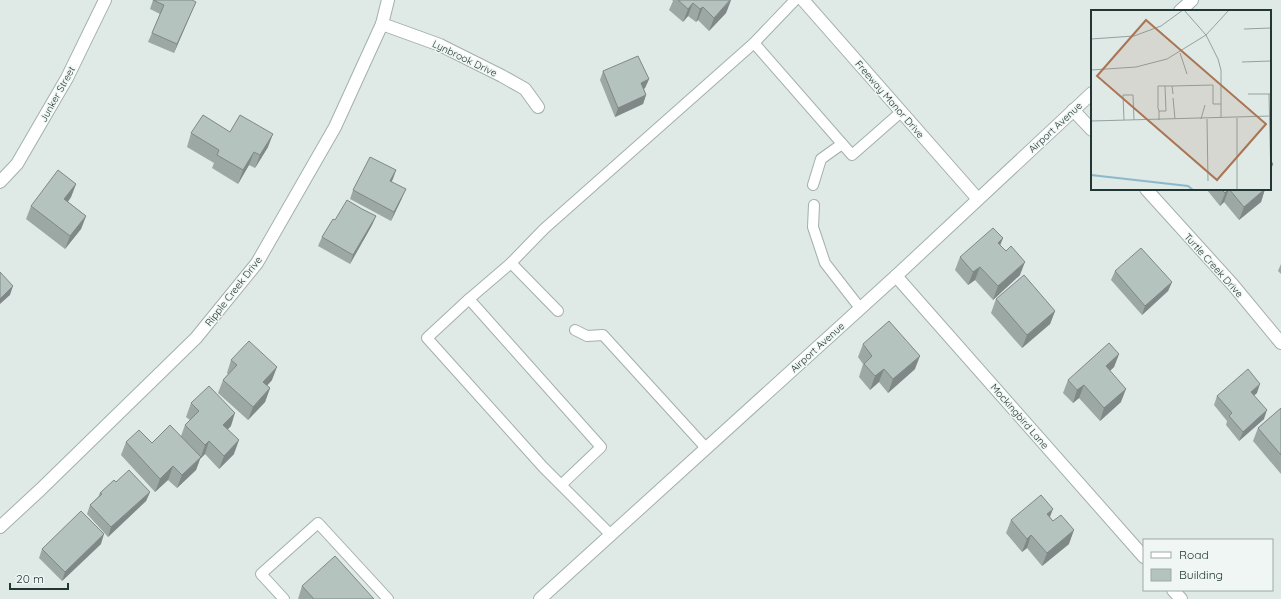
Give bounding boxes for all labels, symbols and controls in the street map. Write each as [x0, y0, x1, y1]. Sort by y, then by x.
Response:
inset map [1091, 10, 1271, 190]
street label: Lynbrook Drive [430, 37, 500, 80]
street label: Freeway Manor Drive [852, 58, 927, 141]
street label: Junker Street [37, 64, 78, 124]
street label: Airport Avenue [1026, 99, 1085, 156]
street label: Turtle Creek Drive [1181, 231, 1246, 300]
street label: Ripple Creek Drive [202, 253, 265, 329]
street label: Airport Avenue [787, 319, 847, 375]
street label: Mockingbird Lane [988, 381, 1052, 452]
legend [1143, 539, 1273, 591]
text: Road [1179, 547, 1209, 562]
scale bar [10, 565, 68, 591]
text: Building [1179, 567, 1223, 582]
text: 20 m [16, 571, 44, 586]

